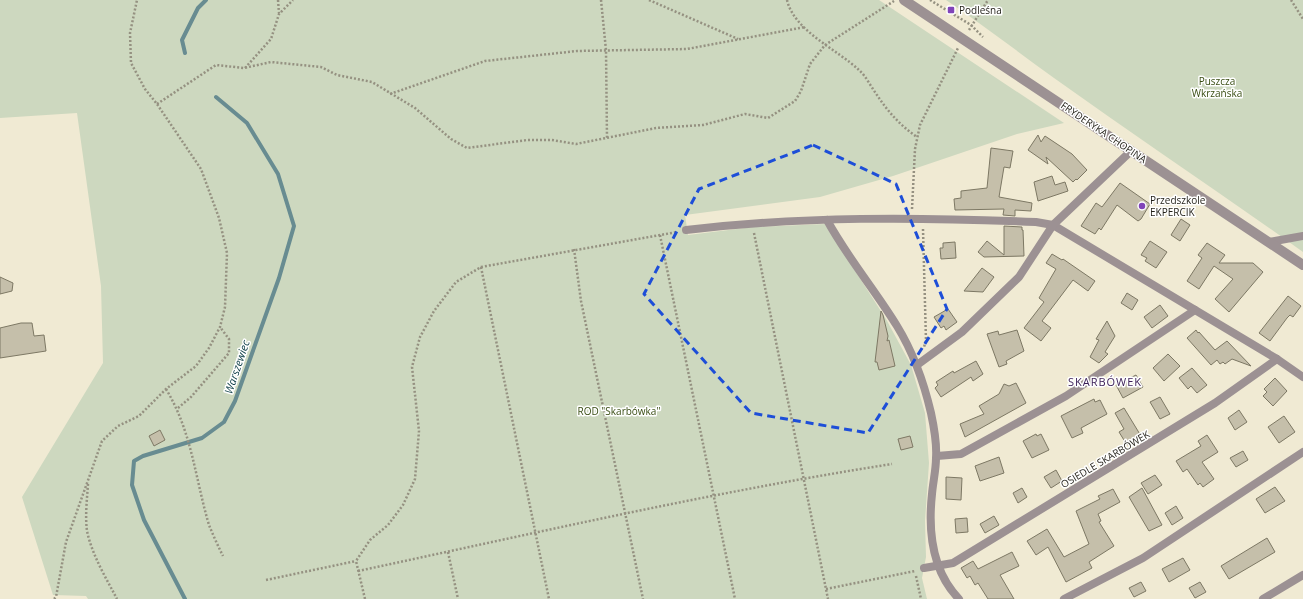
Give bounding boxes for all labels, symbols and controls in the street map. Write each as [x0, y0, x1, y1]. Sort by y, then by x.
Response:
place label: Podleśna [959, 3, 1002, 17]
marker: Podleśna [946, 5, 956, 15]
park label: Puszcza Wkrzańska [1192, 74, 1242, 100]
street label: FRYDERYKA CHOPINA [1058, 98, 1150, 166]
place label: Przedszkole EKPERCIK [1150, 193, 1206, 219]
marker: Przedszkole EKPERCIK [1137, 201, 1147, 211]
water label: Warszewiec [220, 337, 253, 396]
district label: SKARBÓWEK [1068, 374, 1142, 389]
park label: ROD "Skarbówka" [578, 404, 660, 418]
street label: OSIEDLE SKARBÓWEK [1058, 426, 1153, 491]

